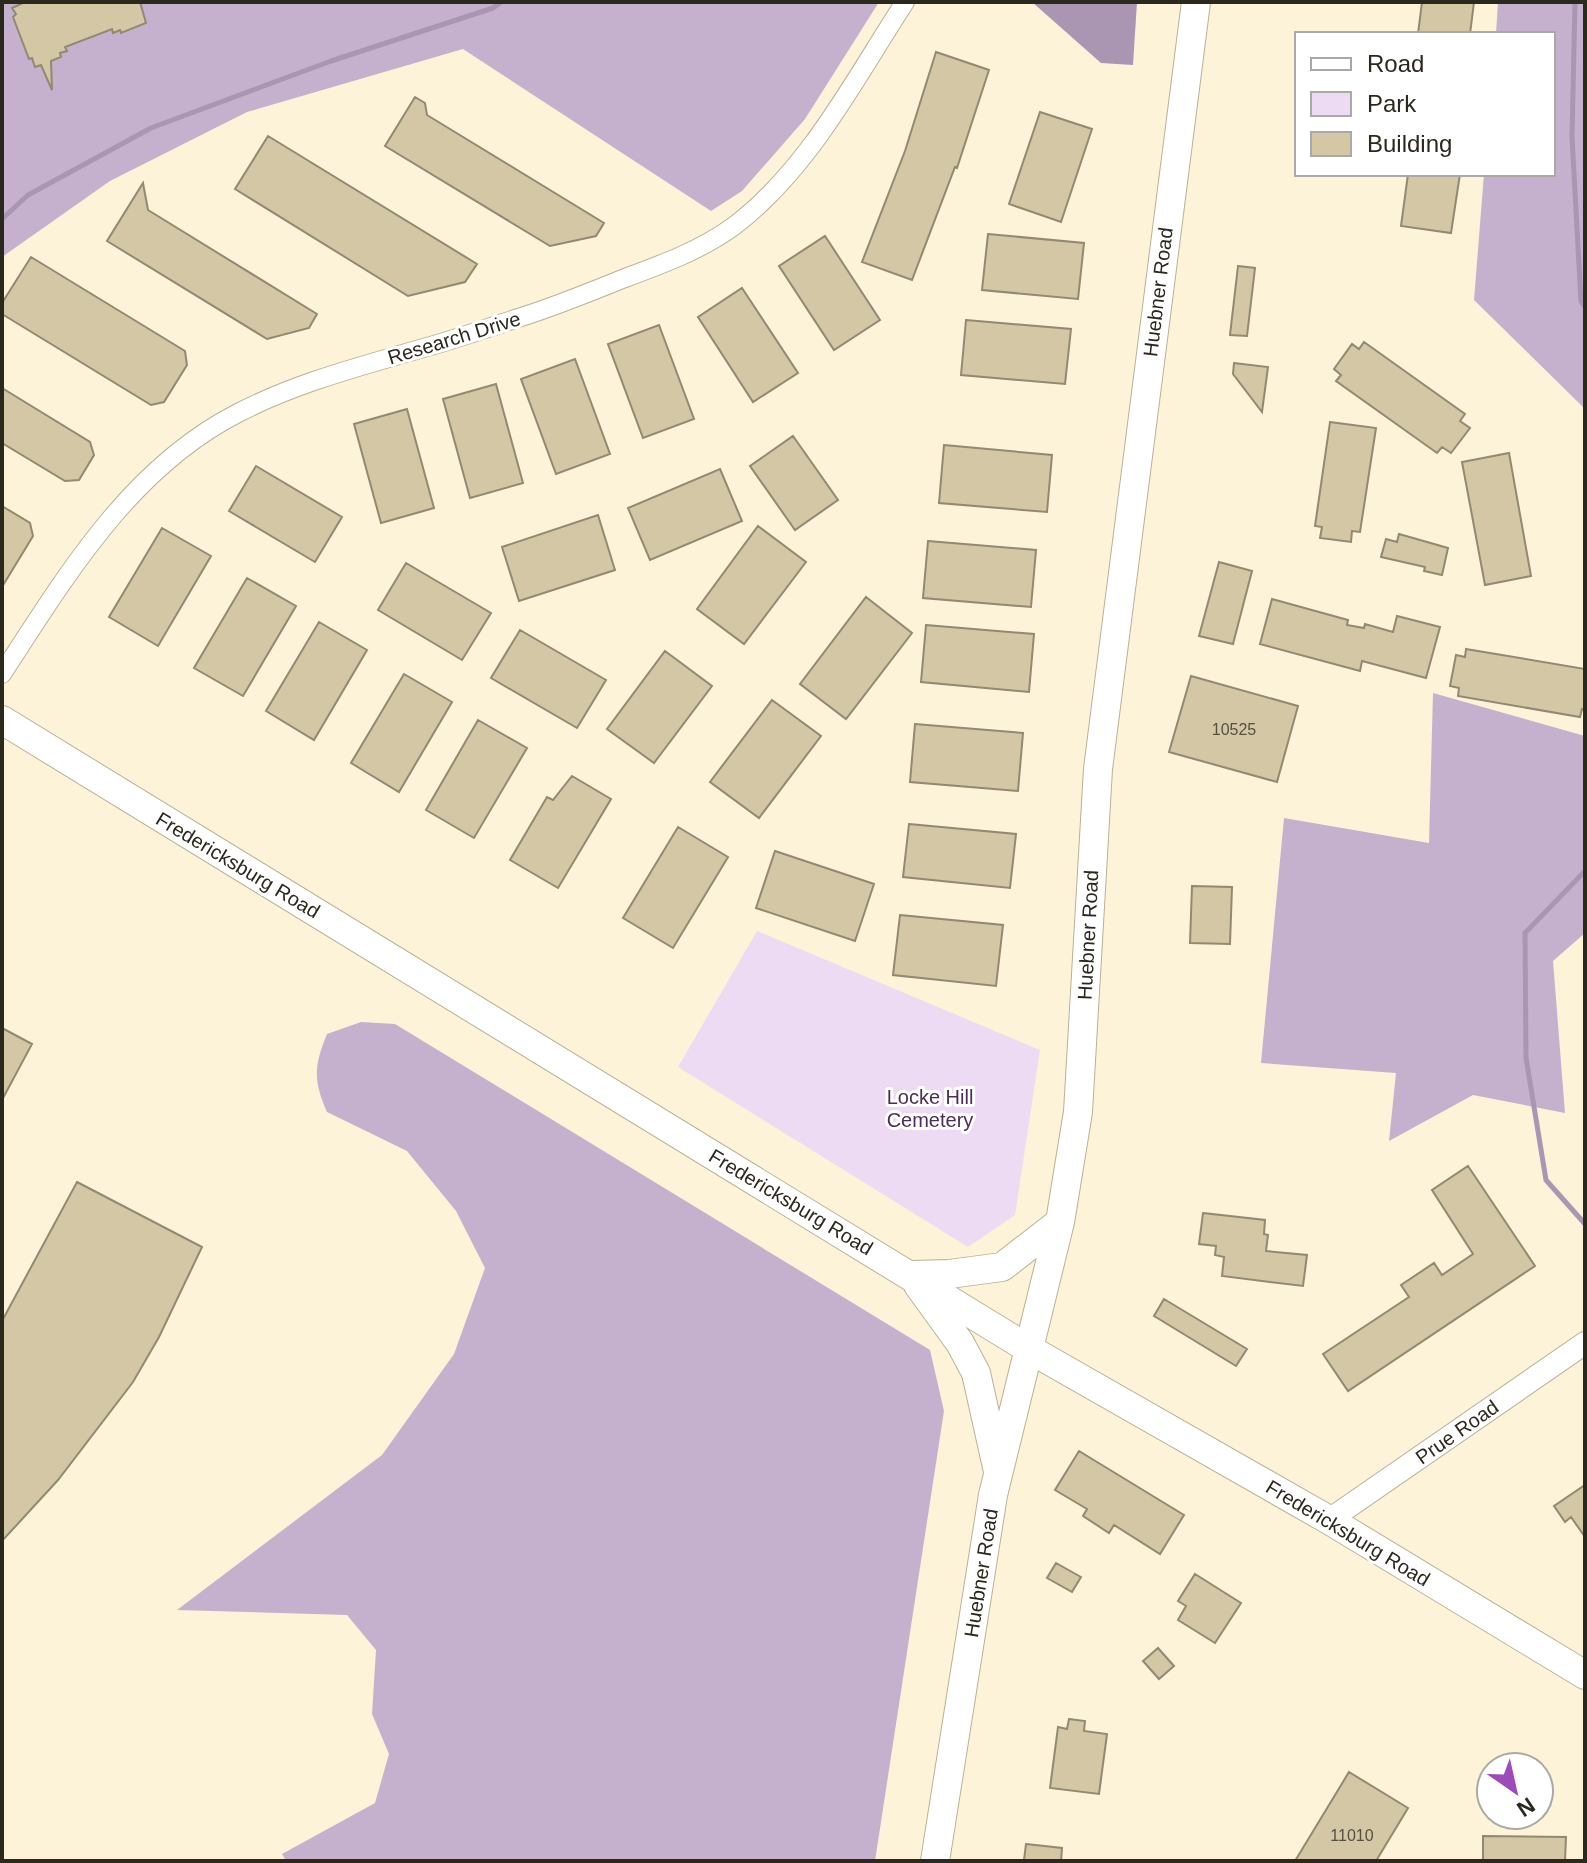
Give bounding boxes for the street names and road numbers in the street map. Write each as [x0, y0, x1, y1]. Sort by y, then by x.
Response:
street label: Huebner Road [1139, 226, 1177, 358]
street label: Research Drive [385, 307, 523, 369]
street label: Fredericksburg Road [152, 807, 324, 923]
street label: Huebner Road [1074, 869, 1102, 1001]
street label: Fredericksburg Road [705, 1144, 877, 1260]
street label: Prue Road [1412, 1396, 1502, 1468]
street label: Fredericksburg Road [1262, 1475, 1434, 1591]
street label: Huebner Road [960, 1507, 1002, 1639]

